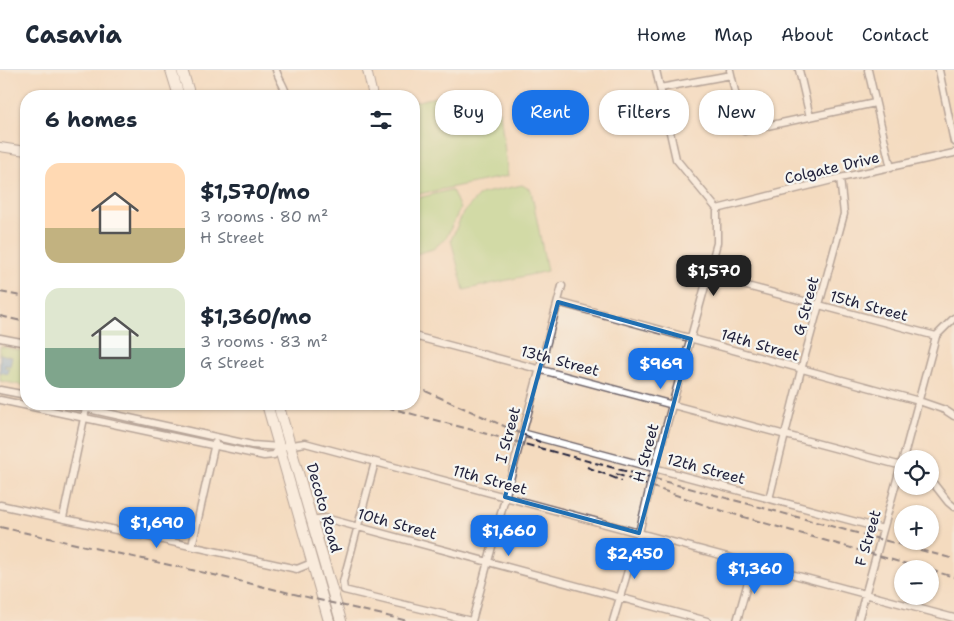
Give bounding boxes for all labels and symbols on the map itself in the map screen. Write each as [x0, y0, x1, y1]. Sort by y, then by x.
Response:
street label: Colgate Drive [783, 147, 881, 189]
pin: $1,570 [673, 254, 755, 297]
street label: G Street [789, 274, 823, 338]
street label: 15th Street [828, 286, 910, 326]
street label: 14th Street [718, 324, 802, 366]
street label: 13th Street [518, 341, 602, 381]
pin: $969 [631, 348, 691, 390]
street label: I Street [491, 405, 525, 465]
street label: H Street [629, 421, 663, 485]
street label: 12th Street [665, 449, 747, 489]
street label: 11th Street [450, 460, 530, 500]
street label: Decoto Road [302, 461, 346, 556]
street label: 10th Street [355, 504, 439, 544]
pin: $1,690 [116, 506, 198, 549]
street label: F Street [850, 508, 886, 568]
pin: $1,660 [468, 514, 550, 557]
pin: $2,450 [594, 538, 676, 580]
pin: $1,360 [714, 552, 796, 595]

